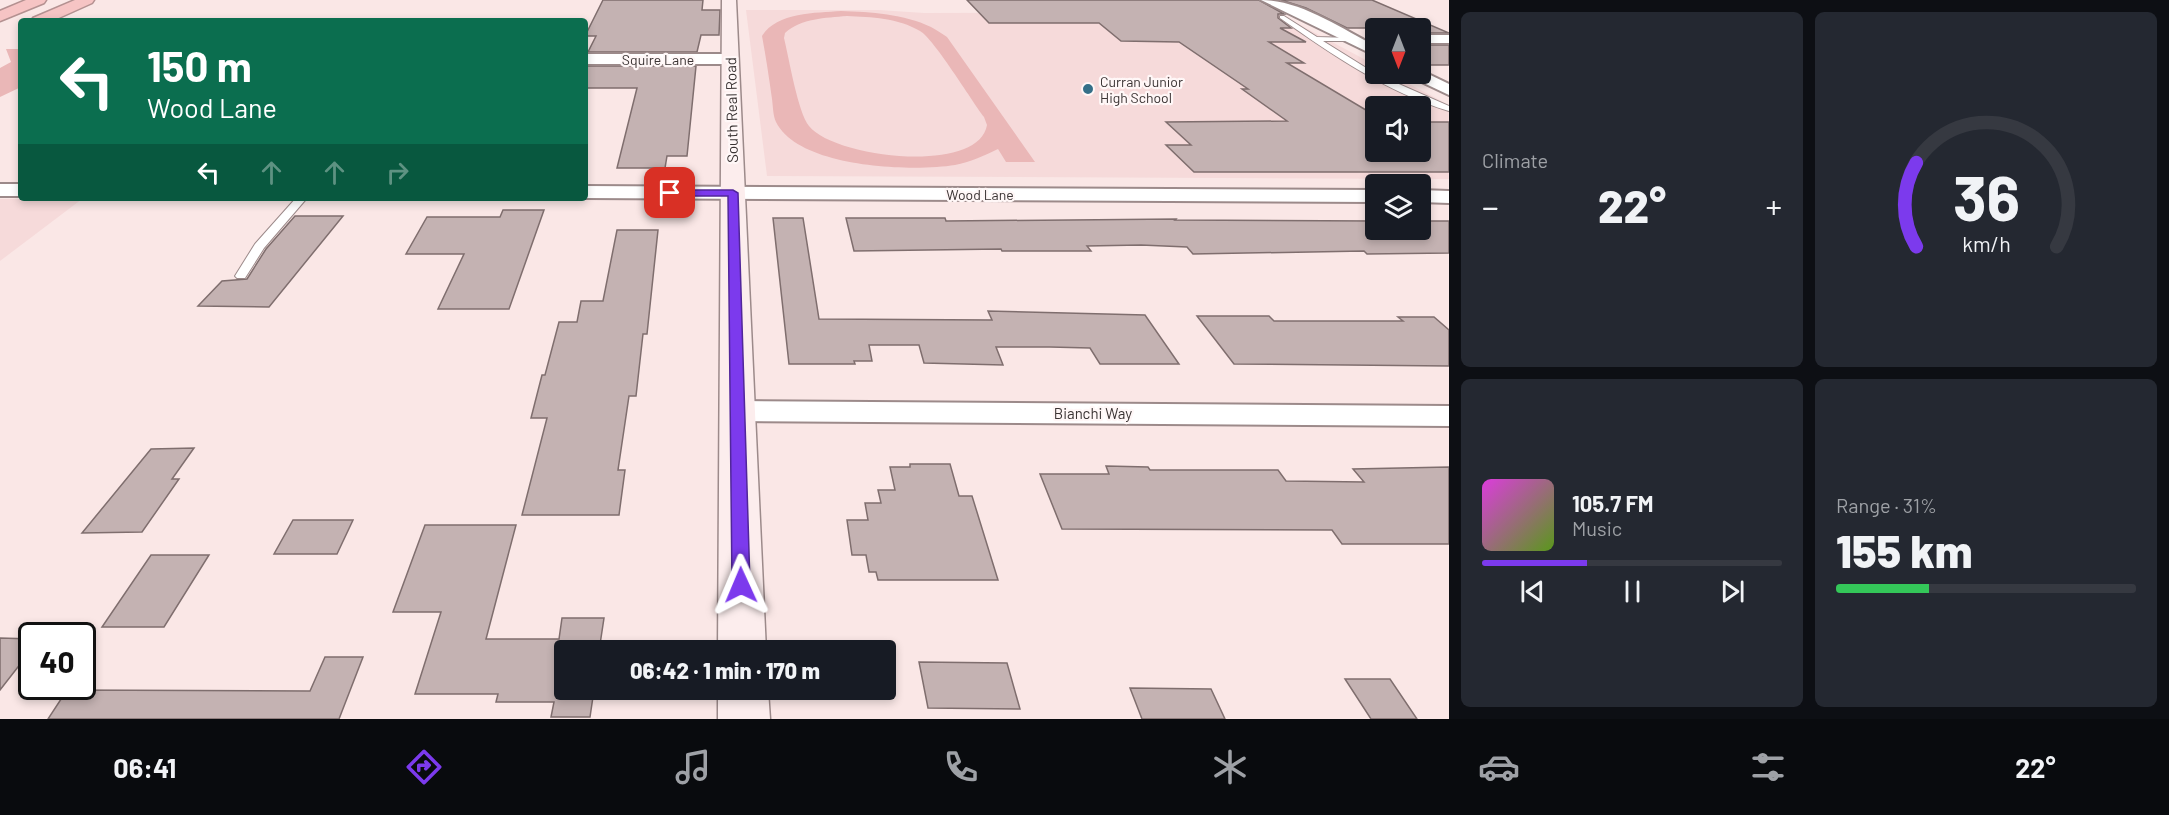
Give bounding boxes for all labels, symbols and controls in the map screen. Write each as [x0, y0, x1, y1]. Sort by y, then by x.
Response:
north arrow [1365, 18, 1431, 84]
map controls [1365, 18, 1431, 240]
text: 150 m [147, 40, 252, 90]
icon: left [48, 42, 126, 120]
street label: Squire Lane [622, 51, 694, 68]
street label: South Real Road [721, 57, 741, 163]
place label: Curran Junior High School [1100, 73, 1183, 106]
marker: Curran Junior High School [1081, 82, 1095, 96]
text: Wood Lane [147, 91, 277, 123]
button: sound [1365, 96, 1431, 162]
text: Climate [1482, 148, 1548, 172]
icon: left [192, 156, 225, 189]
icon: ahead [255, 156, 288, 189]
icon: ahead [318, 156, 351, 189]
icon: right [381, 156, 414, 189]
text: 36 [1952, 159, 2020, 233]
pin [644, 167, 695, 218]
button: layers [1365, 174, 1431, 240]
icon: arrive [653, 176, 686, 209]
text: 22° [1598, 178, 1666, 232]
street label: Wood Lane [946, 186, 1014, 203]
text: − [1482, 186, 1499, 226]
text: + [1765, 186, 1782, 226]
text: km/h [1962, 231, 2010, 256]
street label: Bianchi Way [1054, 404, 1132, 422]
text: 105.7 FM [1572, 490, 1654, 516]
text: Range · 31% [1836, 493, 1937, 517]
text: Music [1572, 516, 1622, 540]
text: 155 km [1836, 523, 1973, 577]
position arrow [709, 553, 773, 617]
icon: previous [1516, 575, 1549, 608]
icon: pause [1616, 575, 1649, 608]
icon: next [1716, 575, 1749, 608]
speed limit sign: 40 [18, 622, 96, 700]
text: 06:42 · 1 min · 170 m [630, 657, 820, 683]
icon: directions [403, 746, 445, 788]
icon: music [672, 746, 714, 788]
icon: phone [940, 746, 982, 788]
icon: climate [1209, 746, 1251, 788]
icon: car [1478, 746, 1520, 788]
icon: filters [1747, 746, 1789, 788]
text: 06:41 [113, 751, 176, 783]
text: 22° [2015, 751, 2056, 783]

